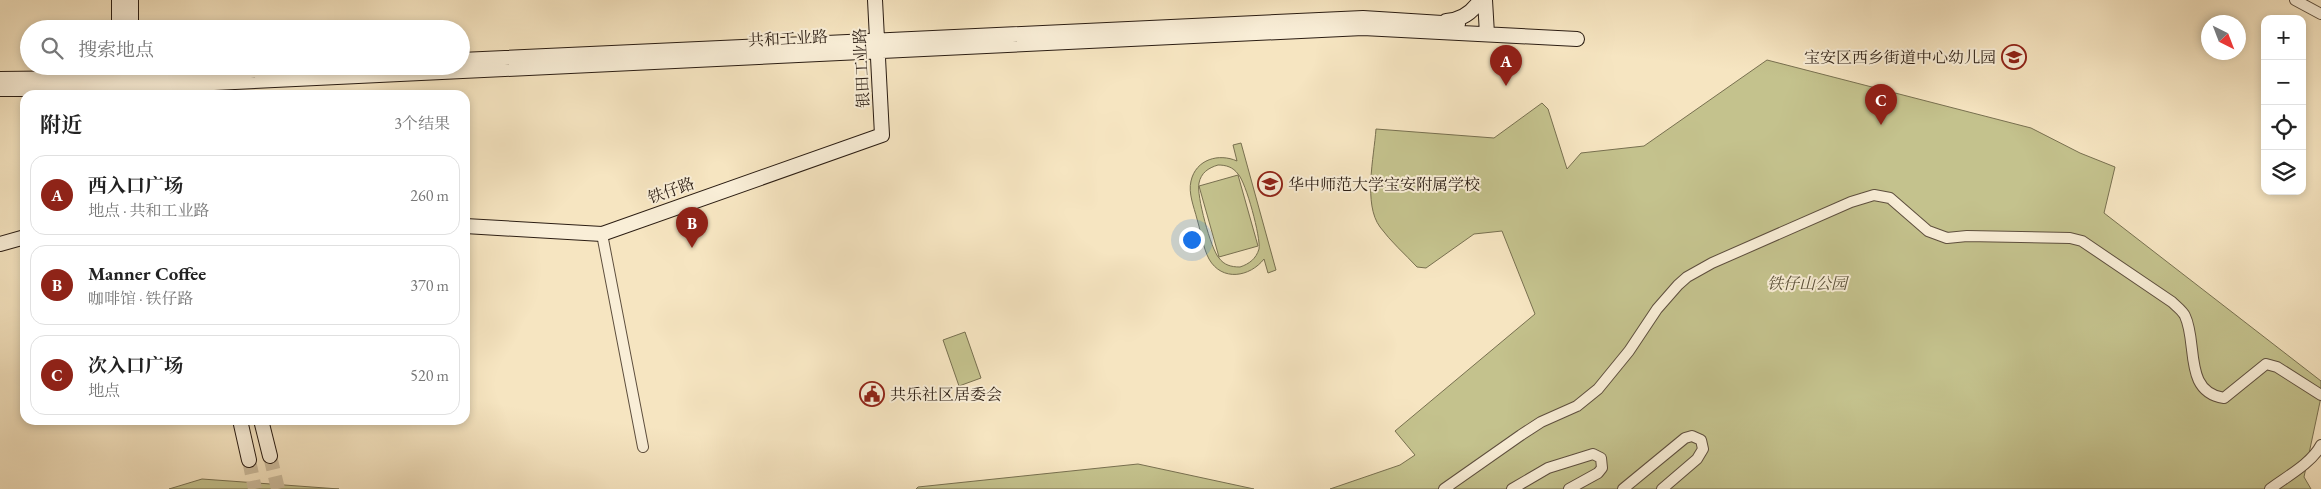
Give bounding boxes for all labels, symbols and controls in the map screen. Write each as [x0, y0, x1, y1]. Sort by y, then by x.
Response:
north arrow [2201, 15, 2246, 60]
map controls [2261, 15, 2306, 195]
button: + [2261, 15, 2306, 60]
search box [20, 20, 470, 75]
street label: 共和工业路 [748, 26, 829, 51]
street label: 银田工业路 [849, 27, 874, 108]
icon: search [38, 34, 66, 62]
text: 搜索地点 [78, 37, 154, 62]
school or university icon: 宝安区西乡街道中心幼儿园 [2001, 44, 2027, 70]
pin: A [1490, 45, 1522, 86]
place label: 宝安区西乡街道中心幼儿园 [1804, 47, 1996, 68]
button: − [2261, 60, 2306, 105]
pin: C [1865, 84, 1897, 125]
button: locate [2261, 105, 2306, 150]
text: 附近 [40, 111, 82, 138]
text: 3个结果 [394, 113, 450, 134]
button: layers [2261, 150, 2306, 195]
school or university icon: 华中师范大学宝安附属学校 [1257, 171, 1283, 197]
street label: 铁仔路 [645, 172, 697, 209]
text: 西入口广场 [88, 173, 183, 198]
place label: 华中师范大学宝安附属学校 [1288, 174, 1480, 195]
text: A [51, 185, 63, 206]
text: 260 m [410, 185, 449, 206]
text: 地点 · 共和工业路 [88, 200, 210, 221]
pin: B [676, 207, 708, 248]
your location [1179, 227, 1205, 253]
text: Manner Coffee [88, 261, 206, 286]
park label: 铁仔山公园 [1767, 273, 1850, 294]
text: B [52, 275, 62, 296]
text: 370 m [410, 275, 449, 296]
text: 咖啡馆 · 铁仔路 [88, 288, 194, 309]
text: 次入口广场 [88, 353, 183, 378]
text: C [51, 365, 63, 386]
text: 520 m [410, 365, 449, 386]
text: 地点 [88, 380, 120, 401]
public building icon: 共乐社区居委会 [859, 381, 885, 407]
place label: 共乐社区居委会 [890, 384, 1002, 405]

